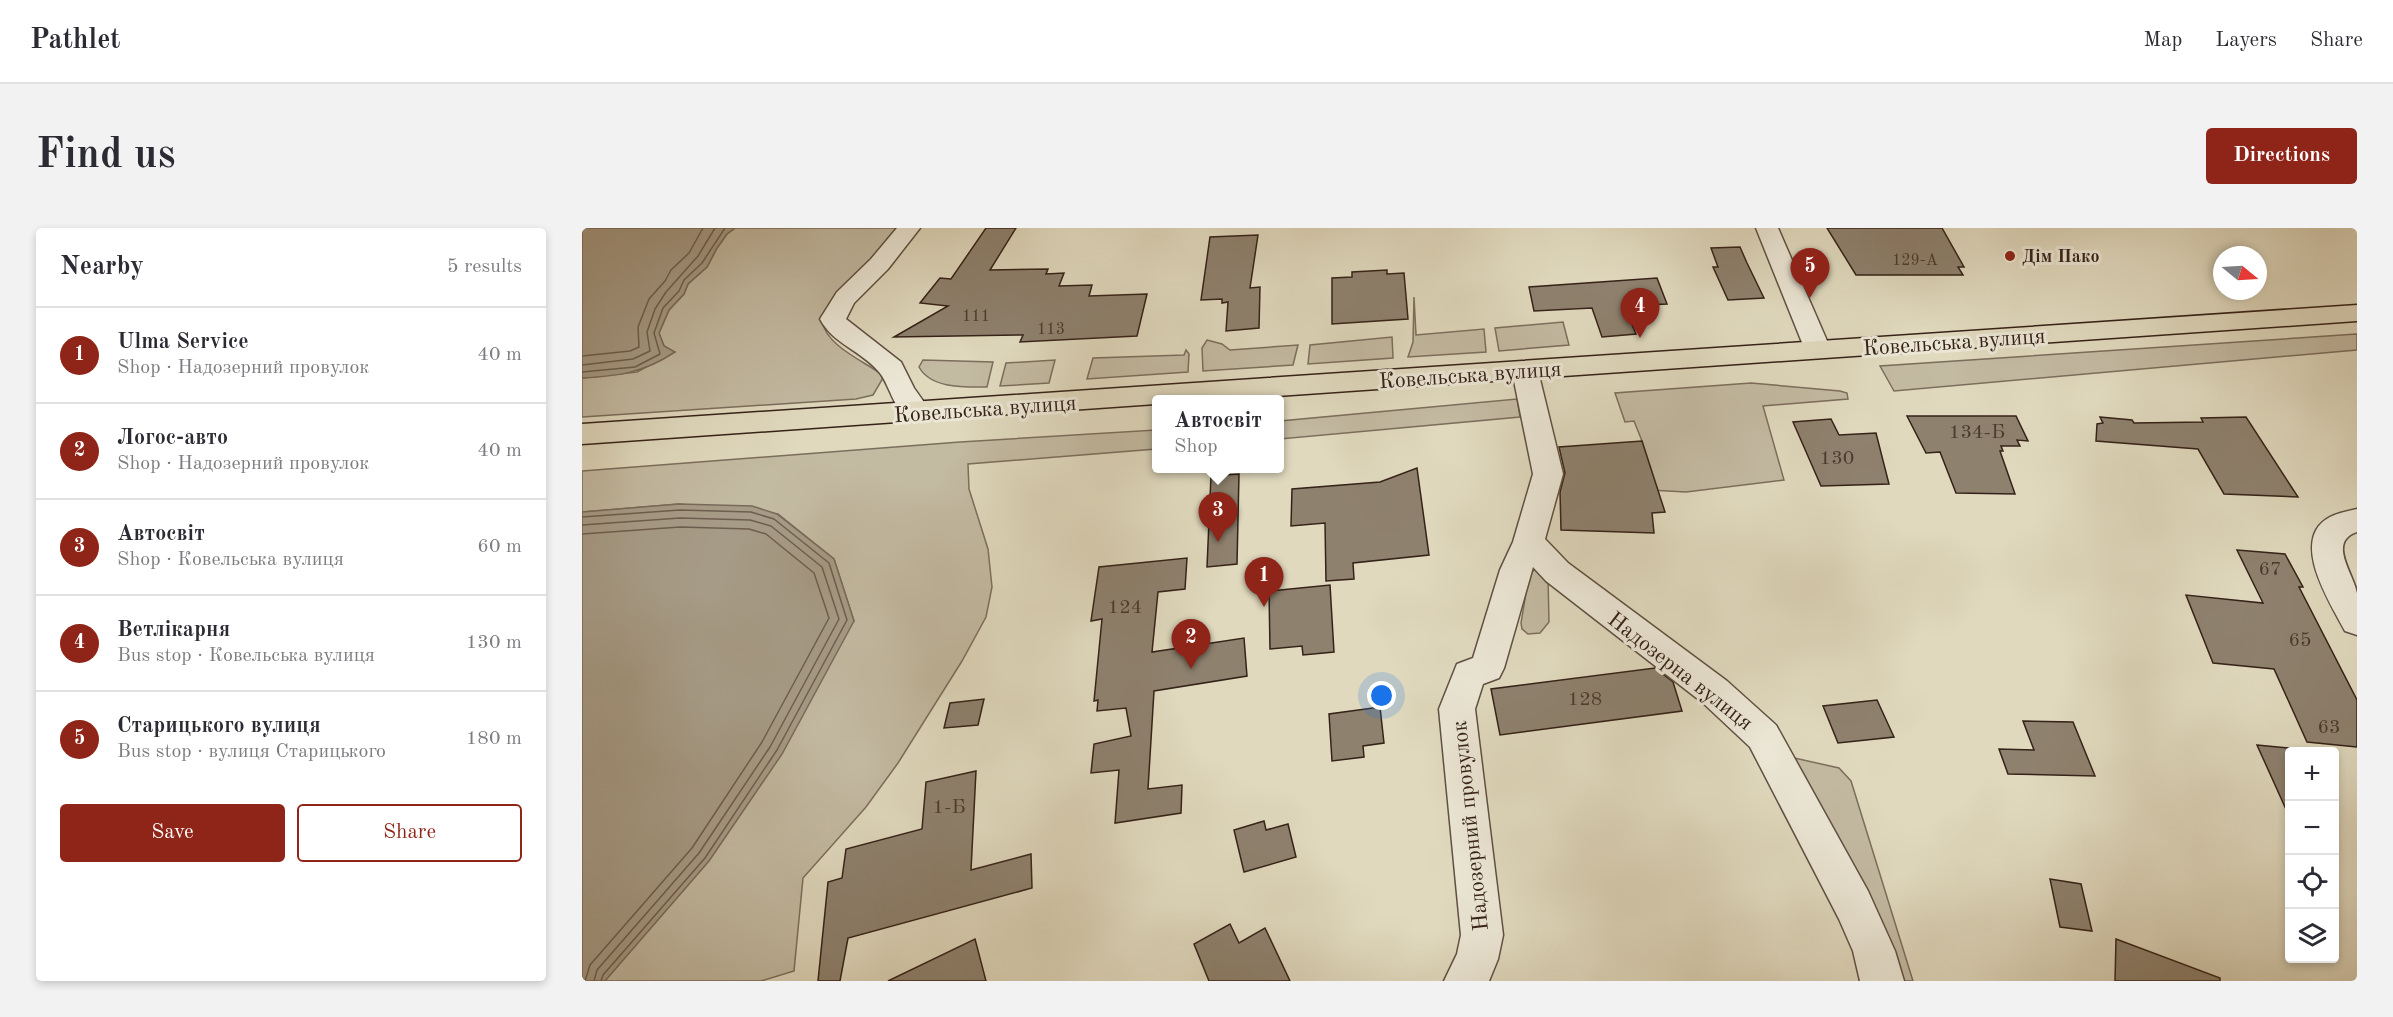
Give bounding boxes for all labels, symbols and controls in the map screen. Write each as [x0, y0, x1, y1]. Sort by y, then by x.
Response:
text: Pathlet [30, 27, 121, 55]
text: Map [2143, 30, 2182, 51]
text: Layers [2215, 30, 2277, 51]
text: Share [2310, 30, 2363, 51]
button: Directions [2206, 128, 2357, 184]
text: Find us [36, 135, 175, 177]
north arrow [2213, 246, 2267, 300]
pin: 5 [1790, 248, 1830, 298]
place label: Дім Пако [2022, 248, 2100, 266]
marker: Дім Пако [2003, 249, 2017, 263]
house number: 129-А [1892, 253, 1938, 269]
text: Nearby [60, 254, 144, 280]
text: 5 results [447, 257, 522, 277]
pin: 4 [1620, 288, 1660, 338]
house number: 111 [962, 309, 990, 325]
house number: 113 [1037, 322, 1065, 338]
street label: Ковельська вулиця [1862, 326, 2046, 360]
text: Ulma Service [117, 331, 249, 353]
text: 1 [74, 345, 85, 365]
text: 40 m [477, 345, 522, 365]
text: Shop · Надозерний провулок [117, 358, 369, 378]
street label: Ковельська вулиця [1378, 359, 1562, 393]
street label: Ковельська вулиця [893, 393, 1077, 427]
popup [1152, 395, 1284, 473]
text: Автосвіт [1174, 410, 1262, 432]
house number: 134-Б [1949, 423, 2005, 443]
text: Логос-авто [117, 427, 228, 449]
text: Shop [1174, 437, 1218, 457]
text: 2 [74, 441, 85, 461]
text: 40 m [477, 441, 522, 461]
house number: 130 [1820, 449, 1854, 469]
text: Shop · Надозерний провулок [117, 454, 369, 474]
pin: 3 [1198, 492, 1238, 542]
text: Автосвіт [117, 523, 205, 545]
text: 3 [74, 537, 85, 557]
text: 60 m [477, 537, 522, 557]
text: Shop · Ковельська вулиця [117, 550, 344, 570]
pin: 1 [1244, 558, 1284, 607]
house number: 67 [2258, 560, 2282, 580]
house number: 124 [1108, 598, 1142, 618]
street label: Надозерна вулиця [1603, 608, 1756, 735]
text: Ветлікарня [117, 619, 230, 641]
pin: 2 [1172, 620, 1210, 669]
house number: 65 [2288, 631, 2312, 651]
text: 4 [74, 633, 85, 653]
text: 130 m [466, 633, 522, 653]
text: Bus stop · Ковельська вулиця [117, 646, 375, 666]
your location [1367, 681, 1396, 710]
house number: 128 [1568, 690, 1602, 710]
text: Старицького вулиця [117, 715, 321, 737]
house number: 63 [2317, 718, 2341, 738]
street label: Надозерний провулок [1449, 720, 1493, 932]
text: 5 [74, 729, 85, 749]
text: 180 m [466, 729, 522, 749]
text: Bus stop · вулиця Старицького [117, 742, 386, 762]
map controls [2285, 747, 2339, 963]
button: + [2285, 747, 2339, 801]
house number: 1-Б [932, 798, 966, 818]
button: − [2285, 801, 2339, 855]
button: Save [60, 804, 285, 862]
button: Share [297, 804, 522, 862]
button: locate [2285, 855, 2339, 909]
button: layers [2285, 909, 2339, 963]

